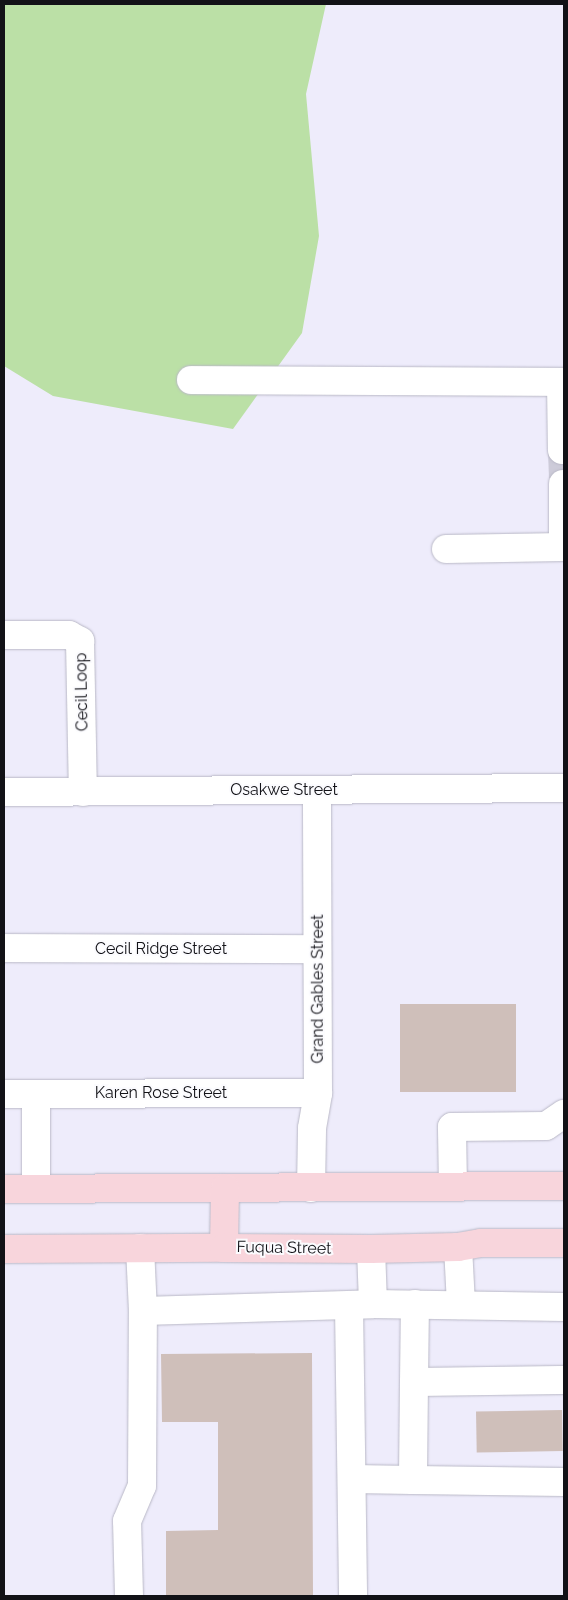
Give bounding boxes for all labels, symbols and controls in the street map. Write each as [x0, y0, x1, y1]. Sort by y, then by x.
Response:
street label: Cecil Loop [72, 652, 92, 732]
street label: Osakwe Street [230, 780, 338, 800]
street label: Grand Gables Street [308, 914, 328, 1064]
street label: Cecil Ridge Street [95, 939, 227, 959]
street label: Karen Rose Street [95, 1083, 227, 1103]
street label: Fuqua Street [236, 1238, 332, 1258]

